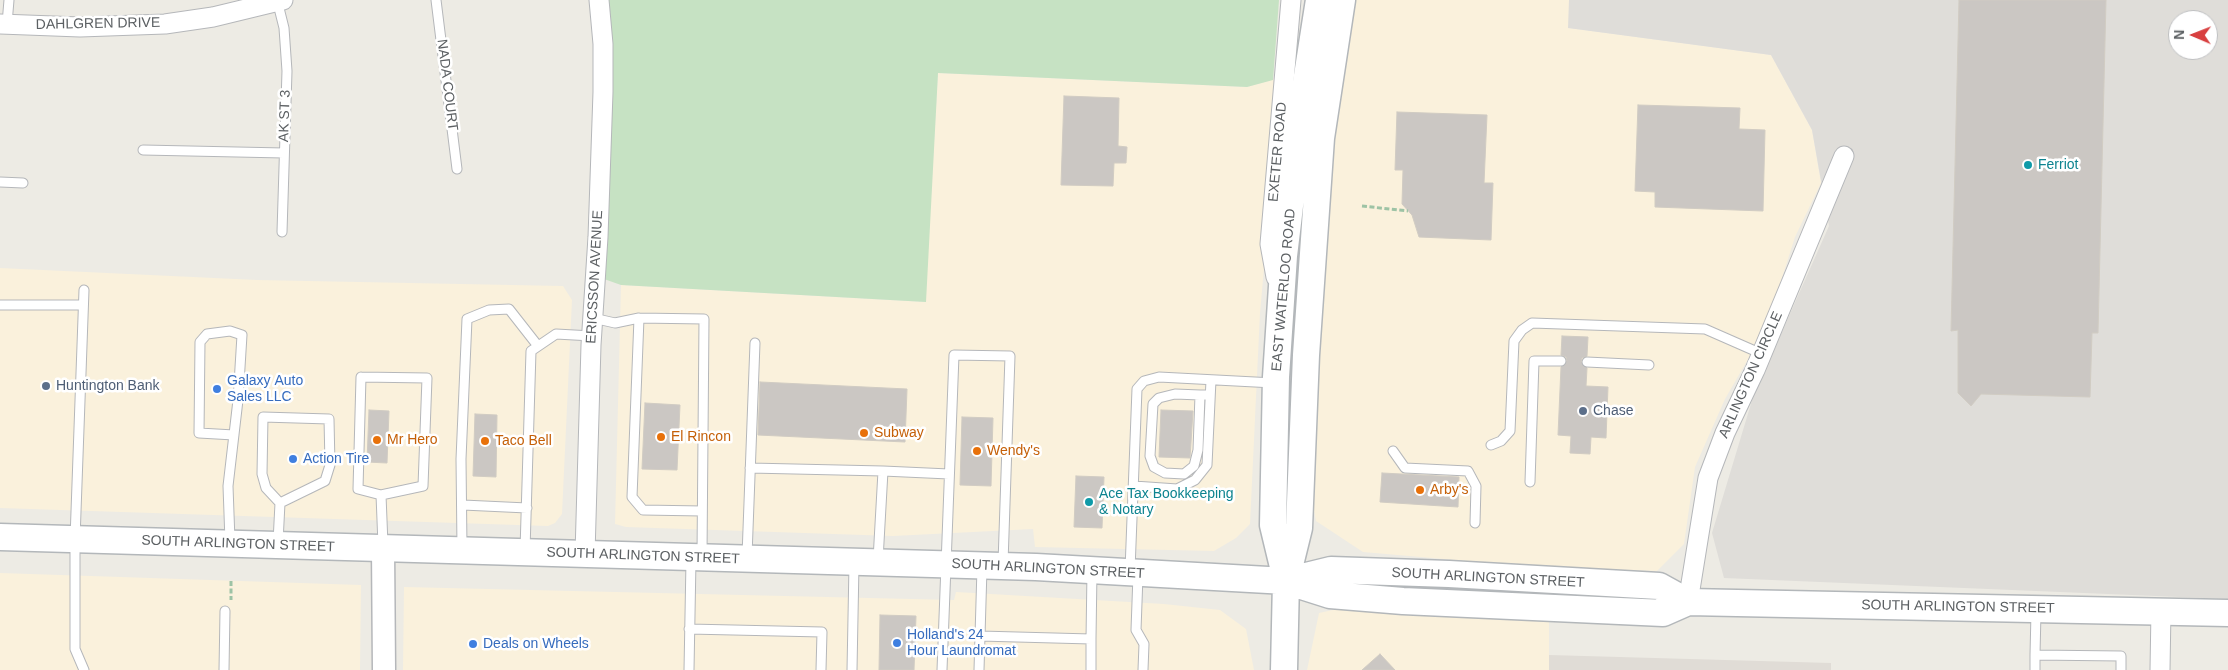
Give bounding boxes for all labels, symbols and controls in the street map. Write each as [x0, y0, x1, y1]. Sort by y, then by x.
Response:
north arrow [2168, 10, 2218, 60]
street label: DAHLGREN DRIVE [36, 15, 160, 33]
text: N [2171, 30, 2187, 40]
street label: NADA COURT [433, 38, 461, 132]
street label: AK ST 3 [276, 90, 294, 142]
street label: EXETER ROAD [1265, 101, 1291, 203]
place label: Ferriot [2038, 157, 2078, 173]
marker: Ferriot [2022, 159, 2034, 171]
street label: EAST WATERLOO ROAD [1269, 208, 1299, 372]
street label: ERICSSON AVENUE [583, 210, 607, 344]
street label: ARLINGTON CIRCLE [1716, 309, 1786, 441]
place label: Galaxy Auto Sales LLC [227, 373, 303, 406]
place label: Huntington Bank [56, 378, 160, 394]
marker: Huntington Bank [40, 380, 52, 392]
marker: Galaxy Auto Sales LLC [211, 383, 223, 395]
place label: Chase [1593, 403, 1633, 419]
marker: Chase [1577, 405, 1589, 417]
place label: Subway [874, 425, 924, 441]
marker: Subway [858, 427, 870, 439]
place label: El Rincon [671, 429, 731, 445]
marker: El Rincon [655, 431, 667, 443]
place label: Mr Hero [387, 432, 438, 448]
place label: Taco Bell [495, 433, 552, 449]
marker: Mr Hero [371, 434, 383, 446]
marker: Taco Bell [479, 435, 491, 447]
place label: Wendy's [987, 443, 1040, 459]
marker: Wendy's [971, 445, 983, 457]
place label: Action Tire [303, 451, 369, 467]
marker: Action Tire [287, 453, 299, 465]
place label: Arby's [1430, 482, 1468, 498]
marker: Arby's [1414, 484, 1426, 496]
place label: Ace Tax Bookkeeping & Notary [1099, 486, 1234, 518]
marker: Ace Tax Bookkeeping & Notary [1083, 496, 1095, 508]
street label: SOUTH ARLINGTON STREET [141, 532, 335, 556]
street label: SOUTH ARLINGTON STREET [546, 544, 740, 568]
street label: SOUTH ARLINGTON STREET [951, 556, 1145, 582]
street label: SOUTH ARLINGTON STREET [1391, 565, 1585, 591]
street label: SOUTH ARLINGTON STREET [1861, 597, 2055, 617]
place label: Holland's 24 Hour Laundromat [907, 627, 1016, 660]
place label: Deals on Wheels [483, 636, 589, 652]
marker: Holland's 24 Hour Laundromat [891, 637, 903, 649]
marker: Deals on Wheels [467, 638, 479, 650]

